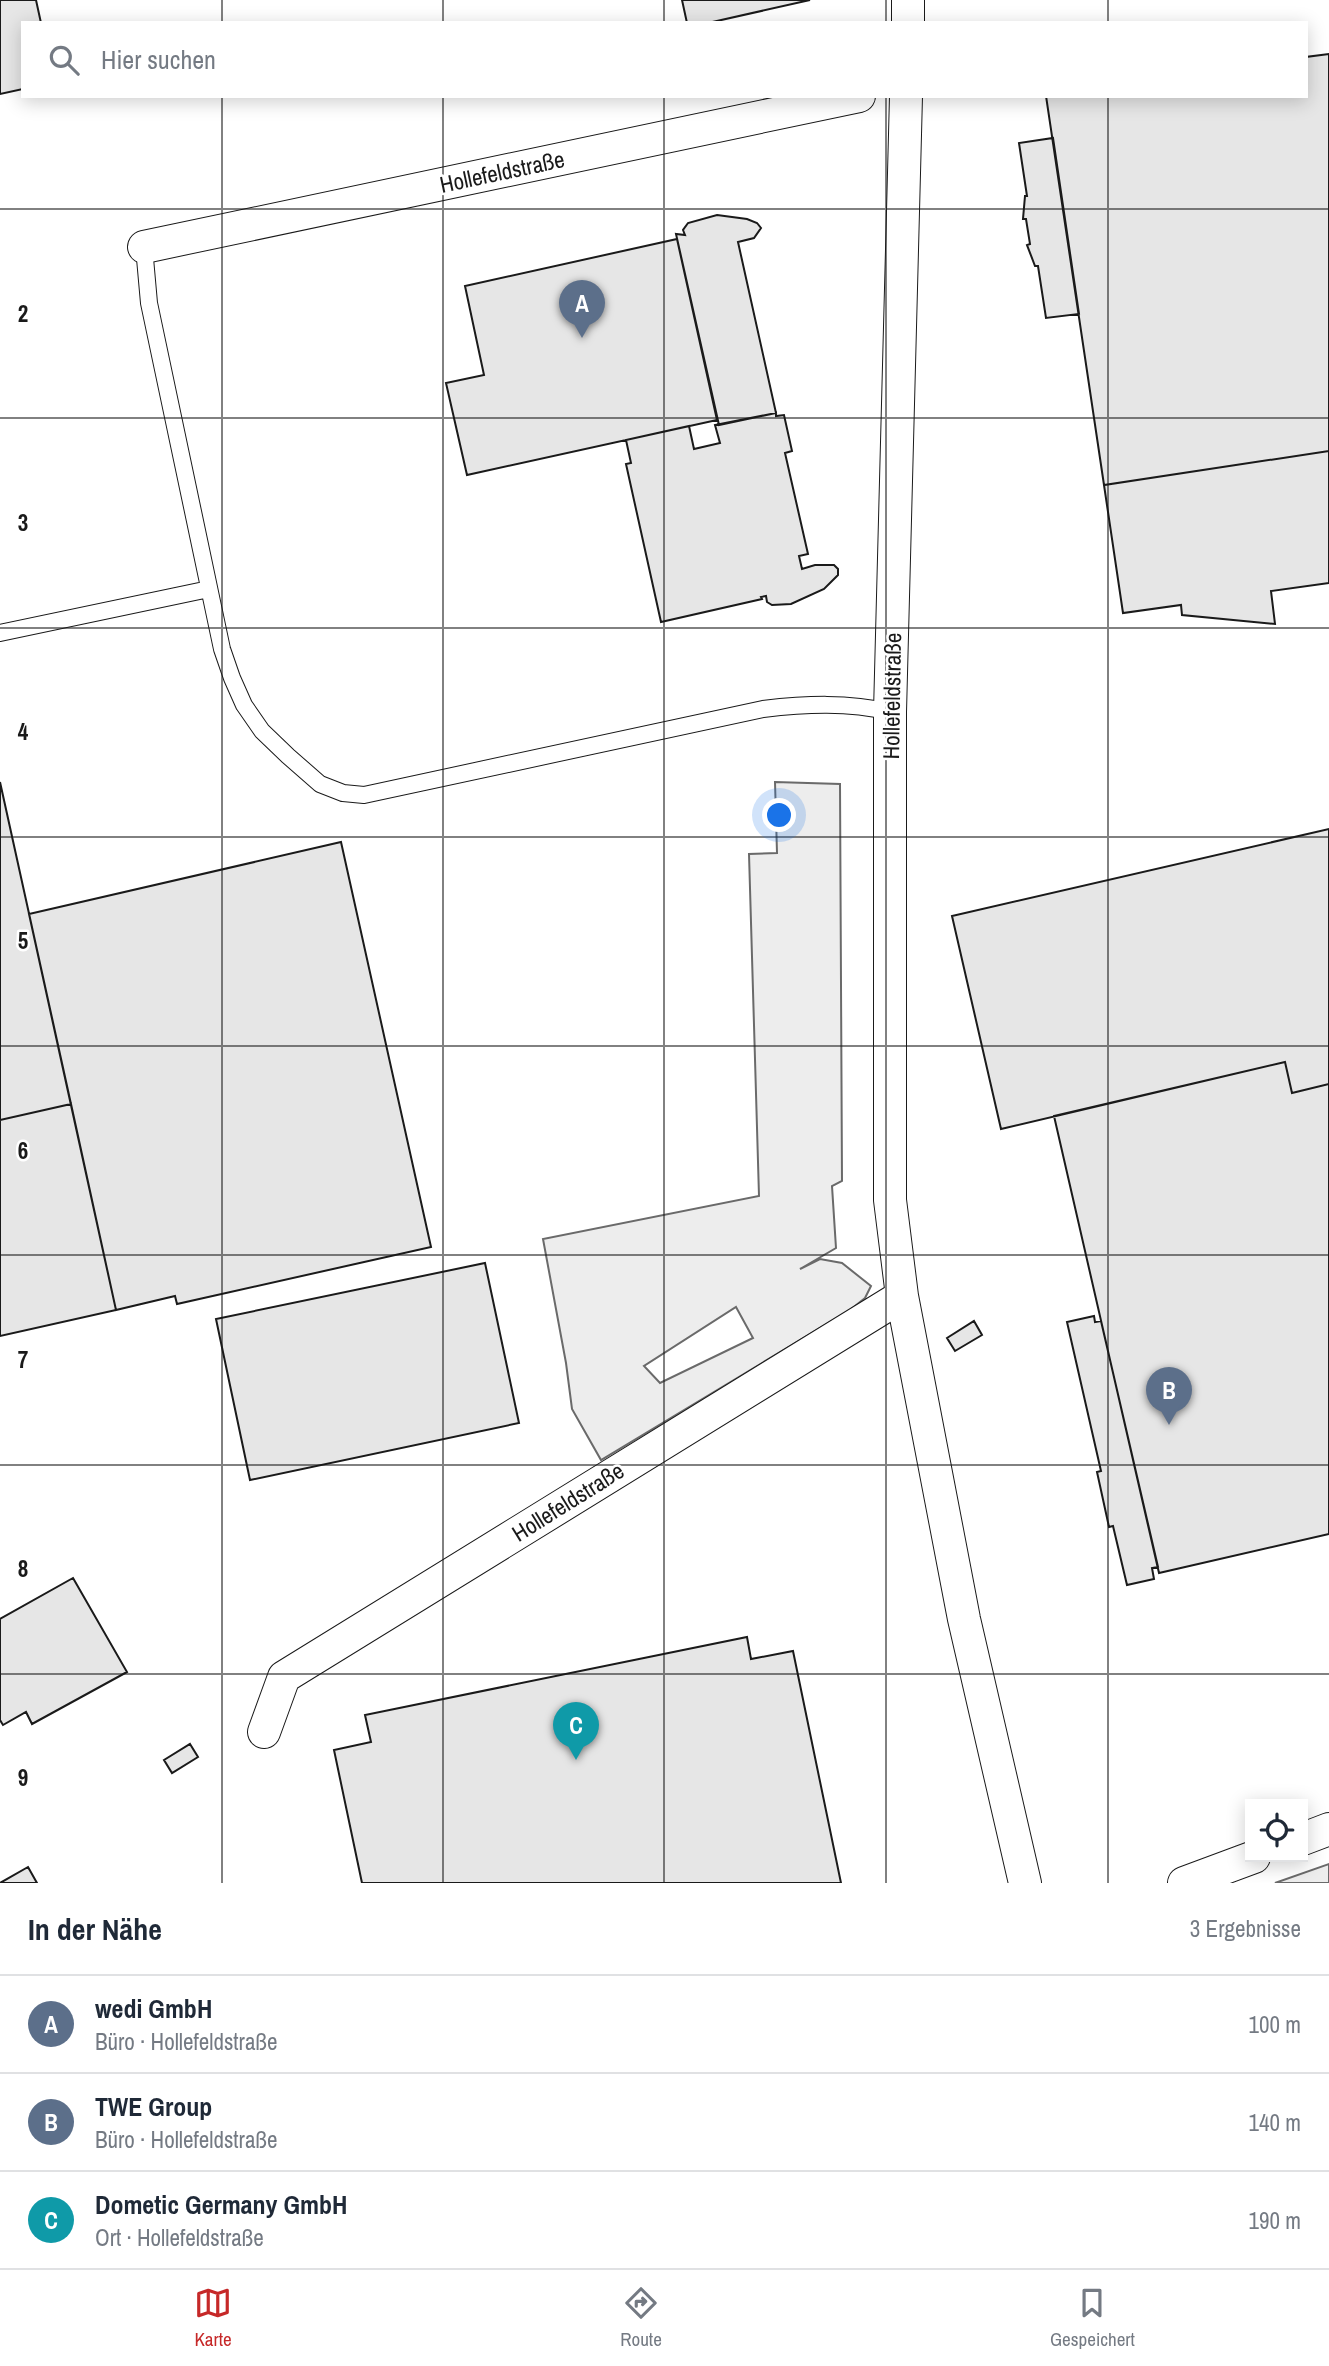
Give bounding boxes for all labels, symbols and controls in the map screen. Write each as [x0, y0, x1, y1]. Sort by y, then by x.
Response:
search box [21, 21, 1308, 98]
icon: search [45, 41, 83, 79]
text: Hier suchen [101, 42, 216, 77]
street label: Hollefeldstraße [437, 143, 567, 200]
pin: A [559, 280, 605, 338]
text: 2 [18, 298, 28, 329]
text: 3 [18, 507, 28, 538]
street label: Hollefeldstraße [875, 632, 908, 760]
text: 4 [18, 716, 29, 747]
your location [762, 798, 796, 832]
text: 5 [18, 925, 28, 956]
text: 6 [18, 1135, 28, 1166]
text: 7 [18, 1344, 28, 1375]
pin: B [1146, 1367, 1192, 1425]
street label: Hollefeldstraße [506, 1455, 630, 1548]
text: 8 [18, 1553, 28, 1584]
pin: C [553, 1702, 599, 1760]
text: 9 [18, 1762, 28, 1793]
map controls [1245, 1799, 1308, 1862]
button: locate [1245, 1799, 1308, 1862]
text: In der Nähe [28, 1909, 162, 1949]
text: 3 Ergebnisse [1190, 1913, 1301, 1944]
text: wedi GmbH [95, 1991, 212, 2026]
text: A [44, 2009, 58, 2040]
text: 100 m [1249, 2009, 1301, 2040]
text: Büro · Hollefeldstraße [95, 2026, 277, 2057]
text: TWE Group [95, 2089, 212, 2124]
text: B [44, 2107, 58, 2138]
text: 140 m [1249, 2107, 1301, 2138]
text: Büro · Hollefeldstraße [95, 2124, 277, 2155]
text: Dometic Germany GmbH [95, 2187, 347, 2222]
text: C [44, 2205, 58, 2236]
text: 190 m [1249, 2205, 1301, 2236]
text: Ort · Hollefeldstraße [95, 2222, 264, 2253]
tab: Karte [194, 2284, 232, 2352]
tab: Route [620, 2284, 662, 2352]
tab: Gespeichert [1050, 2284, 1135, 2352]

